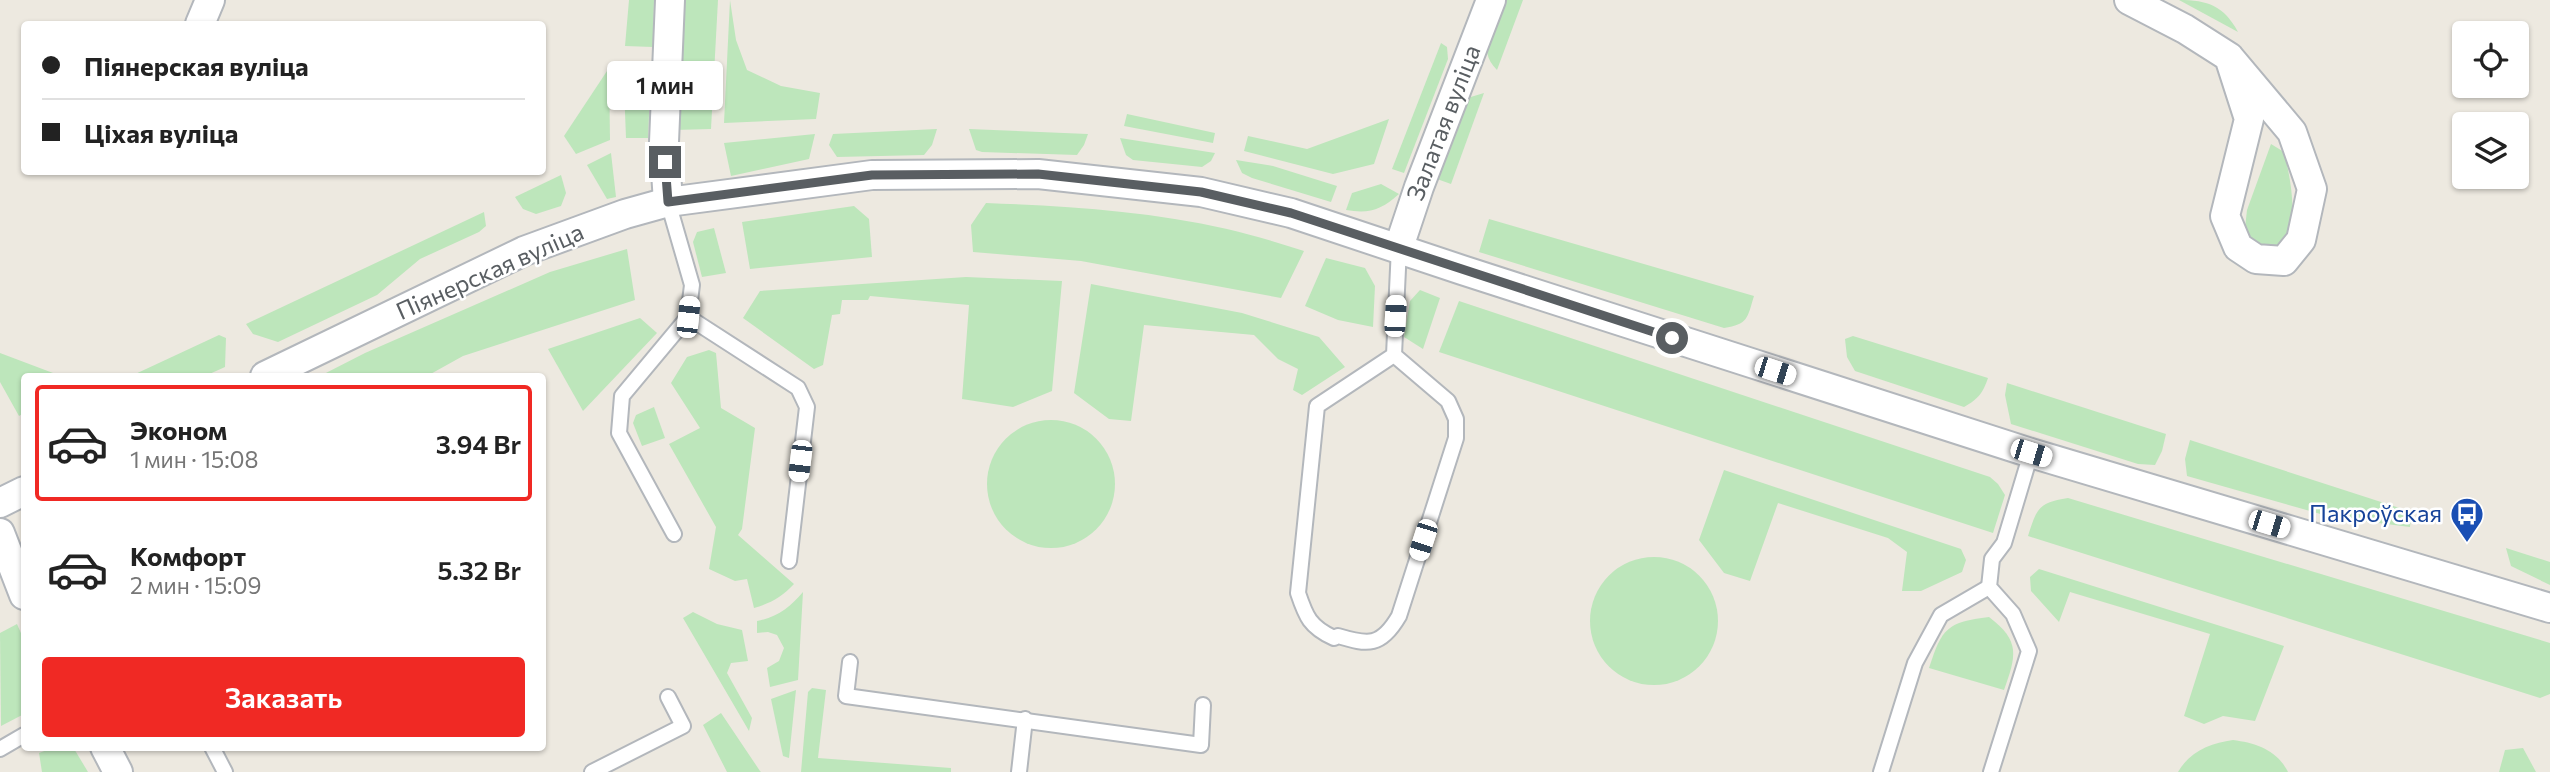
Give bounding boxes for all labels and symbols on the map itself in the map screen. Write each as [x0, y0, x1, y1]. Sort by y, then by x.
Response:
street label: Залатая вуліца [1400, 41, 1486, 204]
callout: 1 мин [607, 60, 723, 110]
route end [649, 146, 681, 178]
street label: Піянерская вуліца [391, 216, 588, 325]
car [1384, 294, 1407, 338]
car [676, 295, 701, 339]
route start [1656, 322, 1688, 354]
car [1752, 355, 1799, 387]
car [2008, 437, 2055, 469]
car [788, 439, 813, 483]
bus stop icon: Пакроўская [2448, 495, 2486, 544]
place label: Пакроўская [2309, 498, 2442, 527]
car [2246, 508, 2293, 540]
car [1407, 517, 1440, 563]

